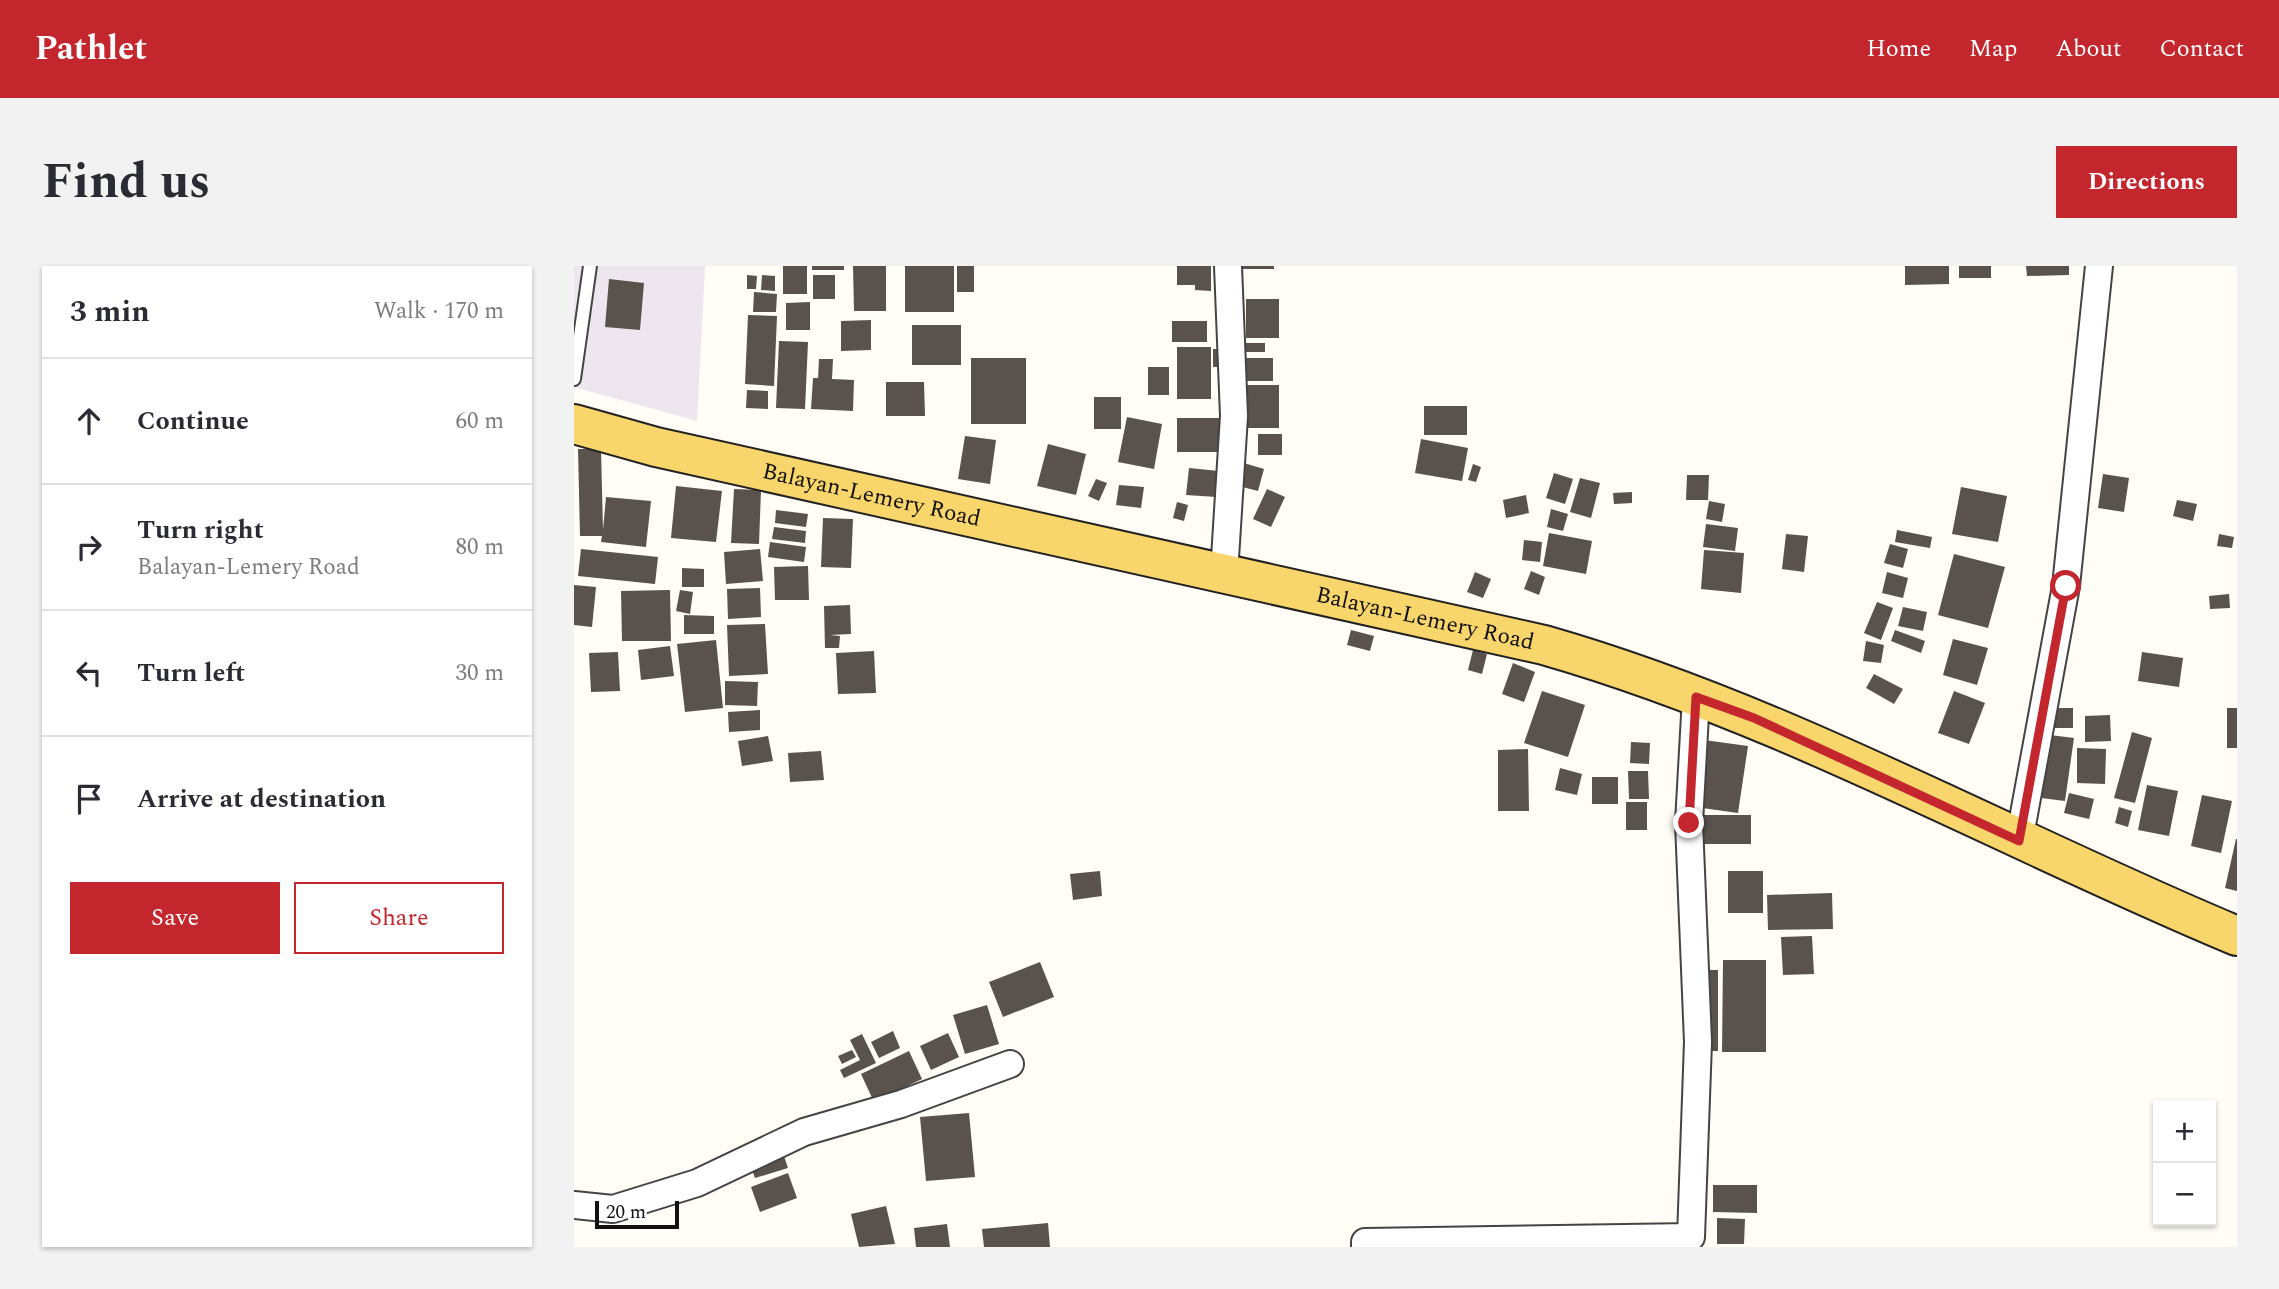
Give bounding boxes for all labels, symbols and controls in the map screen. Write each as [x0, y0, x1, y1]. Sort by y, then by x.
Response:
text: Pathlet [35, 24, 147, 74]
text: Home [1866, 31, 1931, 67]
text: Map [1969, 31, 2017, 67]
text: About [2055, 31, 2121, 67]
text: Contact [2159, 31, 2244, 67]
text: Find us [42, 145, 210, 220]
button: Directions [2056, 146, 2237, 218]
text: 3 min [70, 289, 150, 335]
text: Walk · 170 m [374, 294, 504, 329]
text: Continue [137, 401, 249, 441]
icon: ahead [70, 402, 108, 440]
text: 60 m [455, 404, 504, 439]
street label: Balayan-Lemery Road [759, 454, 984, 536]
text: Turn right [137, 510, 264, 550]
icon: right [70, 528, 108, 566]
text: 80 m [455, 530, 504, 565]
text: Balayan-Lemery Road [137, 550, 360, 585]
route start [2050, 570, 2081, 601]
street label: Balayan-Lemery Road [1312, 577, 1538, 660]
text: Turn left [137, 653, 245, 693]
icon: left [70, 654, 108, 692]
text: 30 m [455, 656, 504, 691]
text: Arrive at destination [137, 779, 386, 819]
icon: arrive [70, 780, 108, 818]
route end [1673, 807, 1704, 838]
button: Save [70, 882, 280, 954]
button: Share [294, 882, 504, 954]
map controls [2153, 1100, 2216, 1226]
button: + [2153, 1100, 2216, 1163]
button: − [2153, 1163, 2216, 1226]
scale bar [595, 1198, 679, 1230]
text: 20 m [606, 1198, 646, 1227]

